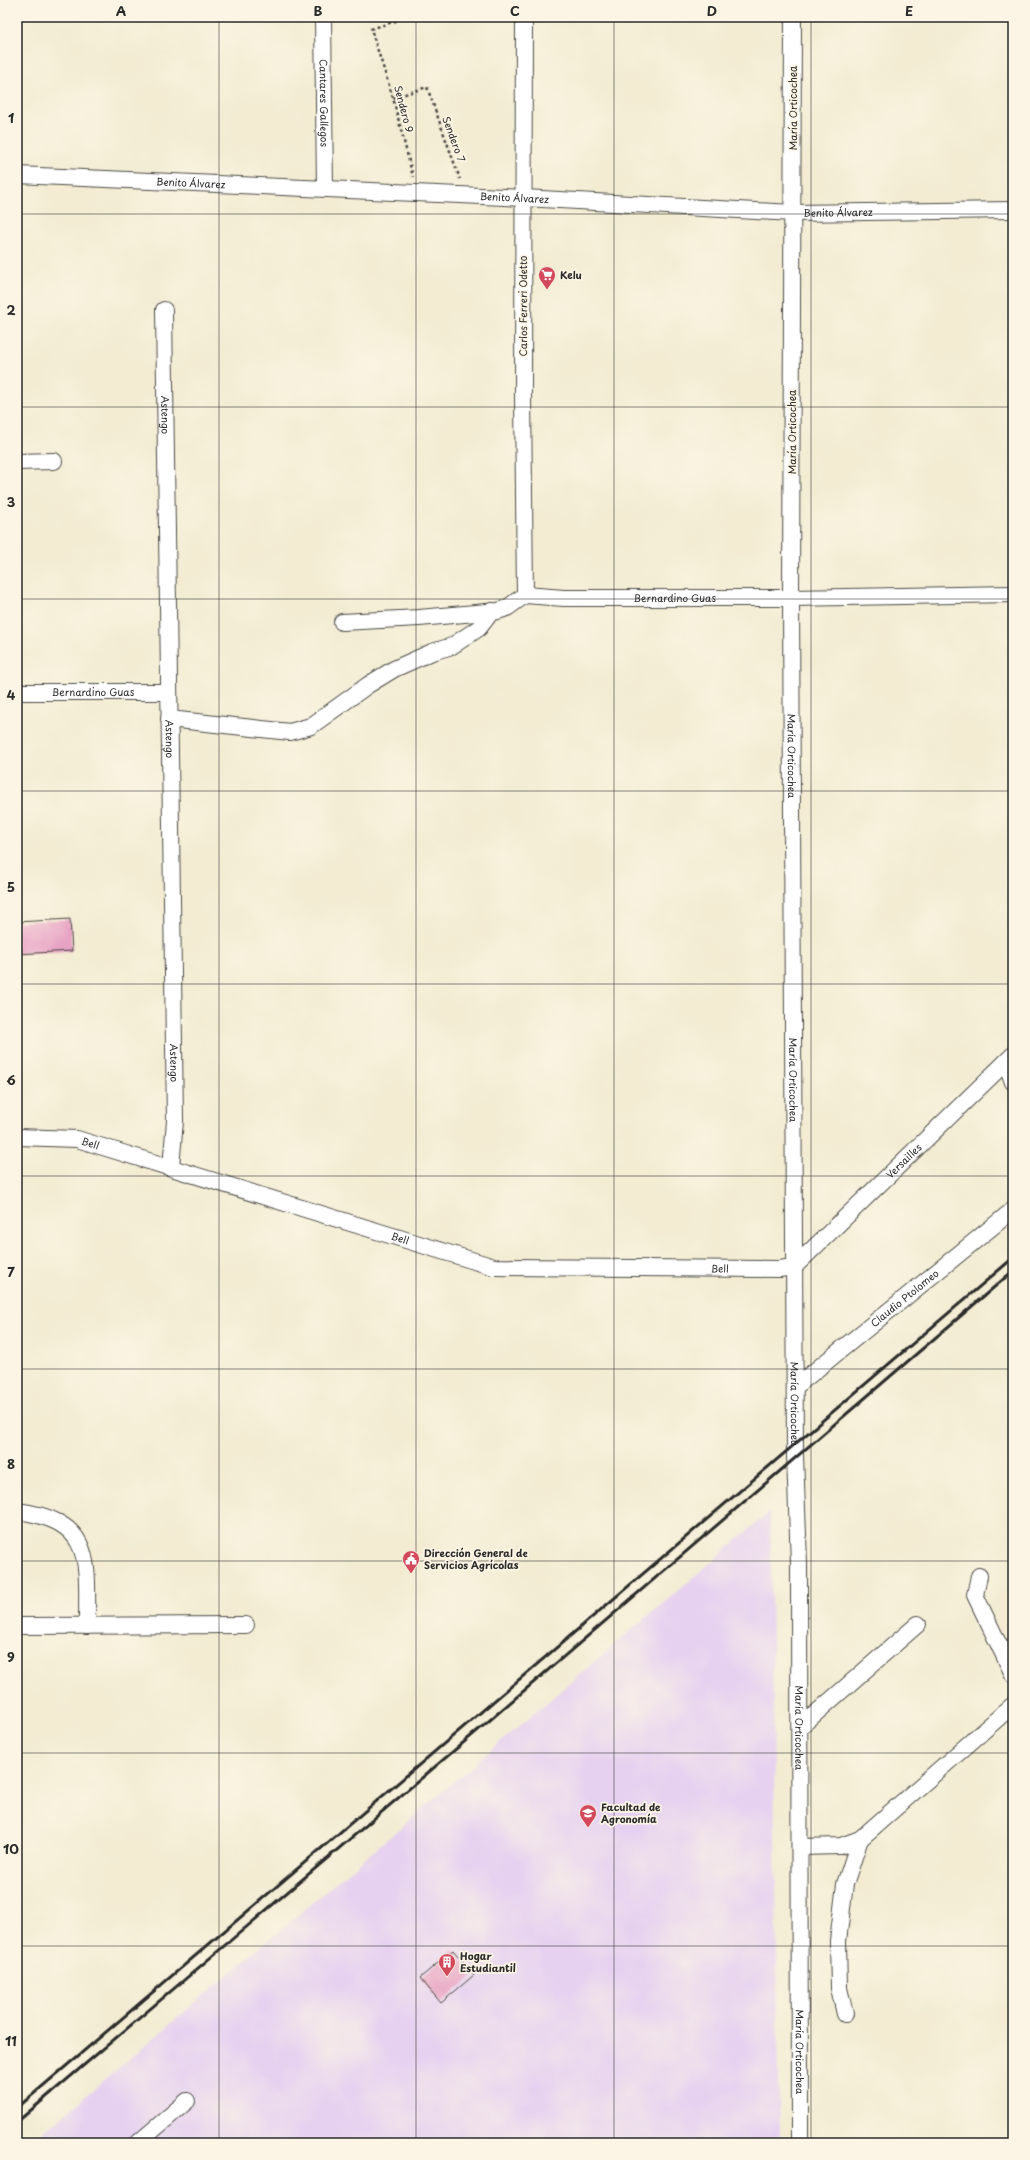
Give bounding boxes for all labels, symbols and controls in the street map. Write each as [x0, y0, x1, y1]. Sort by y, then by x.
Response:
text: A [116, 1, 126, 20]
text: B [314, 1, 323, 20]
text: C [510, 1, 520, 20]
text: D [707, 1, 717, 20]
text: E [905, 1, 913, 20]
street label: Cantares Gallegos [316, 59, 333, 148]
street label: María Orticochea [785, 65, 800, 150]
street label: Sendero 9 [391, 84, 418, 134]
text: 1 [8, 108, 14, 127]
street label: Sendero 7 [439, 114, 470, 164]
street label: Benito Álvarez [156, 173, 226, 191]
street label: Benito Álvarez [480, 188, 550, 206]
street label: Benito Álvarez [803, 204, 873, 220]
street label: Carlos Ferreri Odetto [515, 255, 530, 356]
supermarket icon: Kelu [537, 265, 557, 290]
place label: Kelu [560, 267, 582, 282]
text: 2 [6, 300, 16, 319]
street label: María Orticochea [784, 389, 799, 474]
street label: Astengo [158, 396, 174, 435]
text: 3 [7, 492, 16, 511]
street label: Bernardino Guas [634, 590, 716, 605]
street label: Bernardino Guas [52, 684, 135, 699]
text: 4 [7, 685, 16, 704]
street label: María Orticochea [785, 714, 800, 799]
street label: Astengo [163, 720, 178, 759]
text: 5 [7, 877, 15, 896]
street label: María Orticochea [786, 1038, 801, 1123]
street label: Astengo [167, 1044, 182, 1083]
text: 6 [6, 1070, 16, 1089]
street label: Bell [80, 1133, 102, 1153]
street label: Versailles [882, 1139, 925, 1181]
street label: Bell [389, 1228, 411, 1248]
street label: Bell [711, 1261, 729, 1276]
text: 7 [7, 1262, 15, 1281]
street label: Claudio Ptolomeo [867, 1265, 942, 1330]
street label: María Orticochea [788, 1362, 803, 1447]
text: 8 [7, 1454, 15, 1473]
place label: Dirección General de Servicios Agrícolas [424, 1545, 528, 1572]
public building icon: Dirección General de Servicios Agrícolas [401, 1549, 421, 1574]
text: 9 [7, 1647, 15, 1666]
street label: María Orticochea [792, 1686, 807, 1771]
place label: Facultad de Agronomía [601, 1799, 661, 1826]
school or university icon: Facultad de Agronomía [578, 1803, 598, 1828]
text: 10 [3, 1839, 19, 1858]
place label: Hogar Estudiantil [460, 1948, 516, 1975]
building icon: Hogar Estudiantil [437, 1952, 457, 1977]
street label: María Orticochea [793, 2010, 808, 2095]
text: 11 [5, 2031, 17, 2050]

